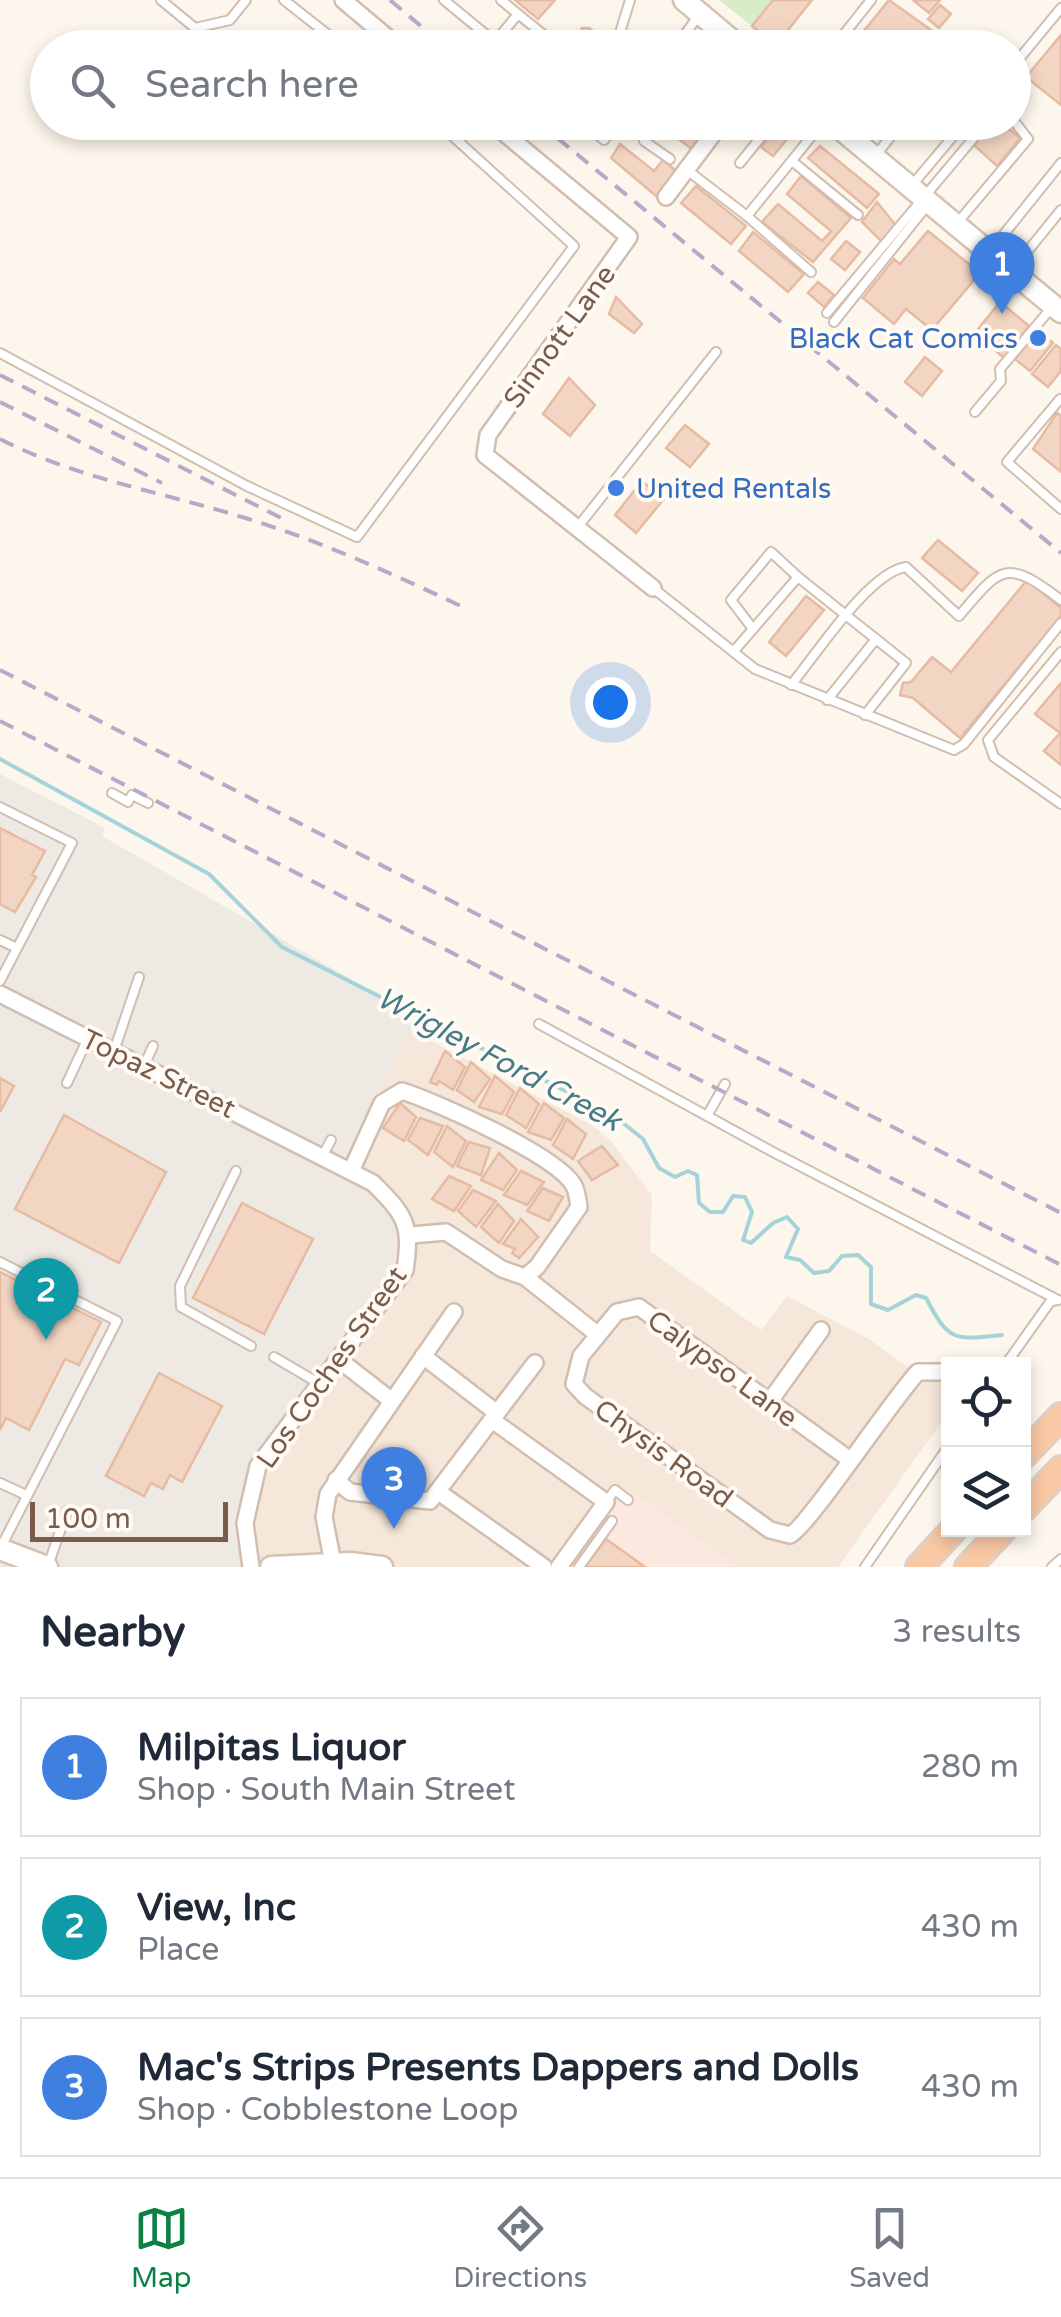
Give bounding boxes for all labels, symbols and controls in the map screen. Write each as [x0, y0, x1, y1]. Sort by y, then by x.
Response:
search box [30, 30, 1031, 140]
icon: search [65, 58, 120, 113]
text: Search here [145, 62, 359, 108]
pin: 1 [970, 232, 1034, 314]
street label: Sinnott Lane [497, 258, 623, 415]
place label: Black Cat Comics [789, 322, 1018, 356]
marker: Black Cat Comics [1027, 327, 1049, 349]
place label: United Rentals [636, 472, 831, 506]
marker: United Rentals [605, 477, 627, 499]
your location [585, 677, 636, 728]
water label: Wrigley Ford Creek [370, 979, 630, 1141]
street label: Topaz Street [76, 1022, 241, 1126]
pin: 2 [13, 1258, 78, 1340]
street label: Los Coches Street [249, 1260, 414, 1475]
street label: Calypso Lane [641, 1303, 804, 1435]
map controls [941, 1357, 1031, 1537]
button: locate [941, 1357, 1031, 1447]
street label: Chysis Road [588, 1392, 739, 1515]
pin: 3 [362, 1446, 426, 1529]
button: layers [941, 1447, 1031, 1537]
scale bar [30, 1497, 228, 1542]
text: 100 m [45, 1502, 131, 1536]
text: Nearby [40, 1607, 185, 1658]
text: 3 results [892, 1613, 1021, 1651]
text: Milpitas Liquor [137, 1725, 406, 1771]
text: 1 [64, 1748, 85, 1786]
text: 280 m [921, 1748, 1019, 1786]
text: Shop · South Main Street [137, 1771, 515, 1809]
text: View, Inc [137, 1885, 296, 1931]
text: 2 [64, 1908, 85, 1946]
text: 430 m [921, 1908, 1019, 1946]
text: Place [137, 1931, 219, 1969]
text: Mac's Strips Presents Dappers and Dolls [137, 2045, 859, 2091]
text: 3 [64, 2068, 85, 2106]
text: 430 m [921, 2068, 1019, 2106]
text: Shop · Cobblestone Loop [137, 2091, 518, 2129]
tab: Map [131, 2201, 191, 2295]
tab: Directions [453, 2201, 587, 2295]
tab: Saved [849, 2201, 930, 2295]

